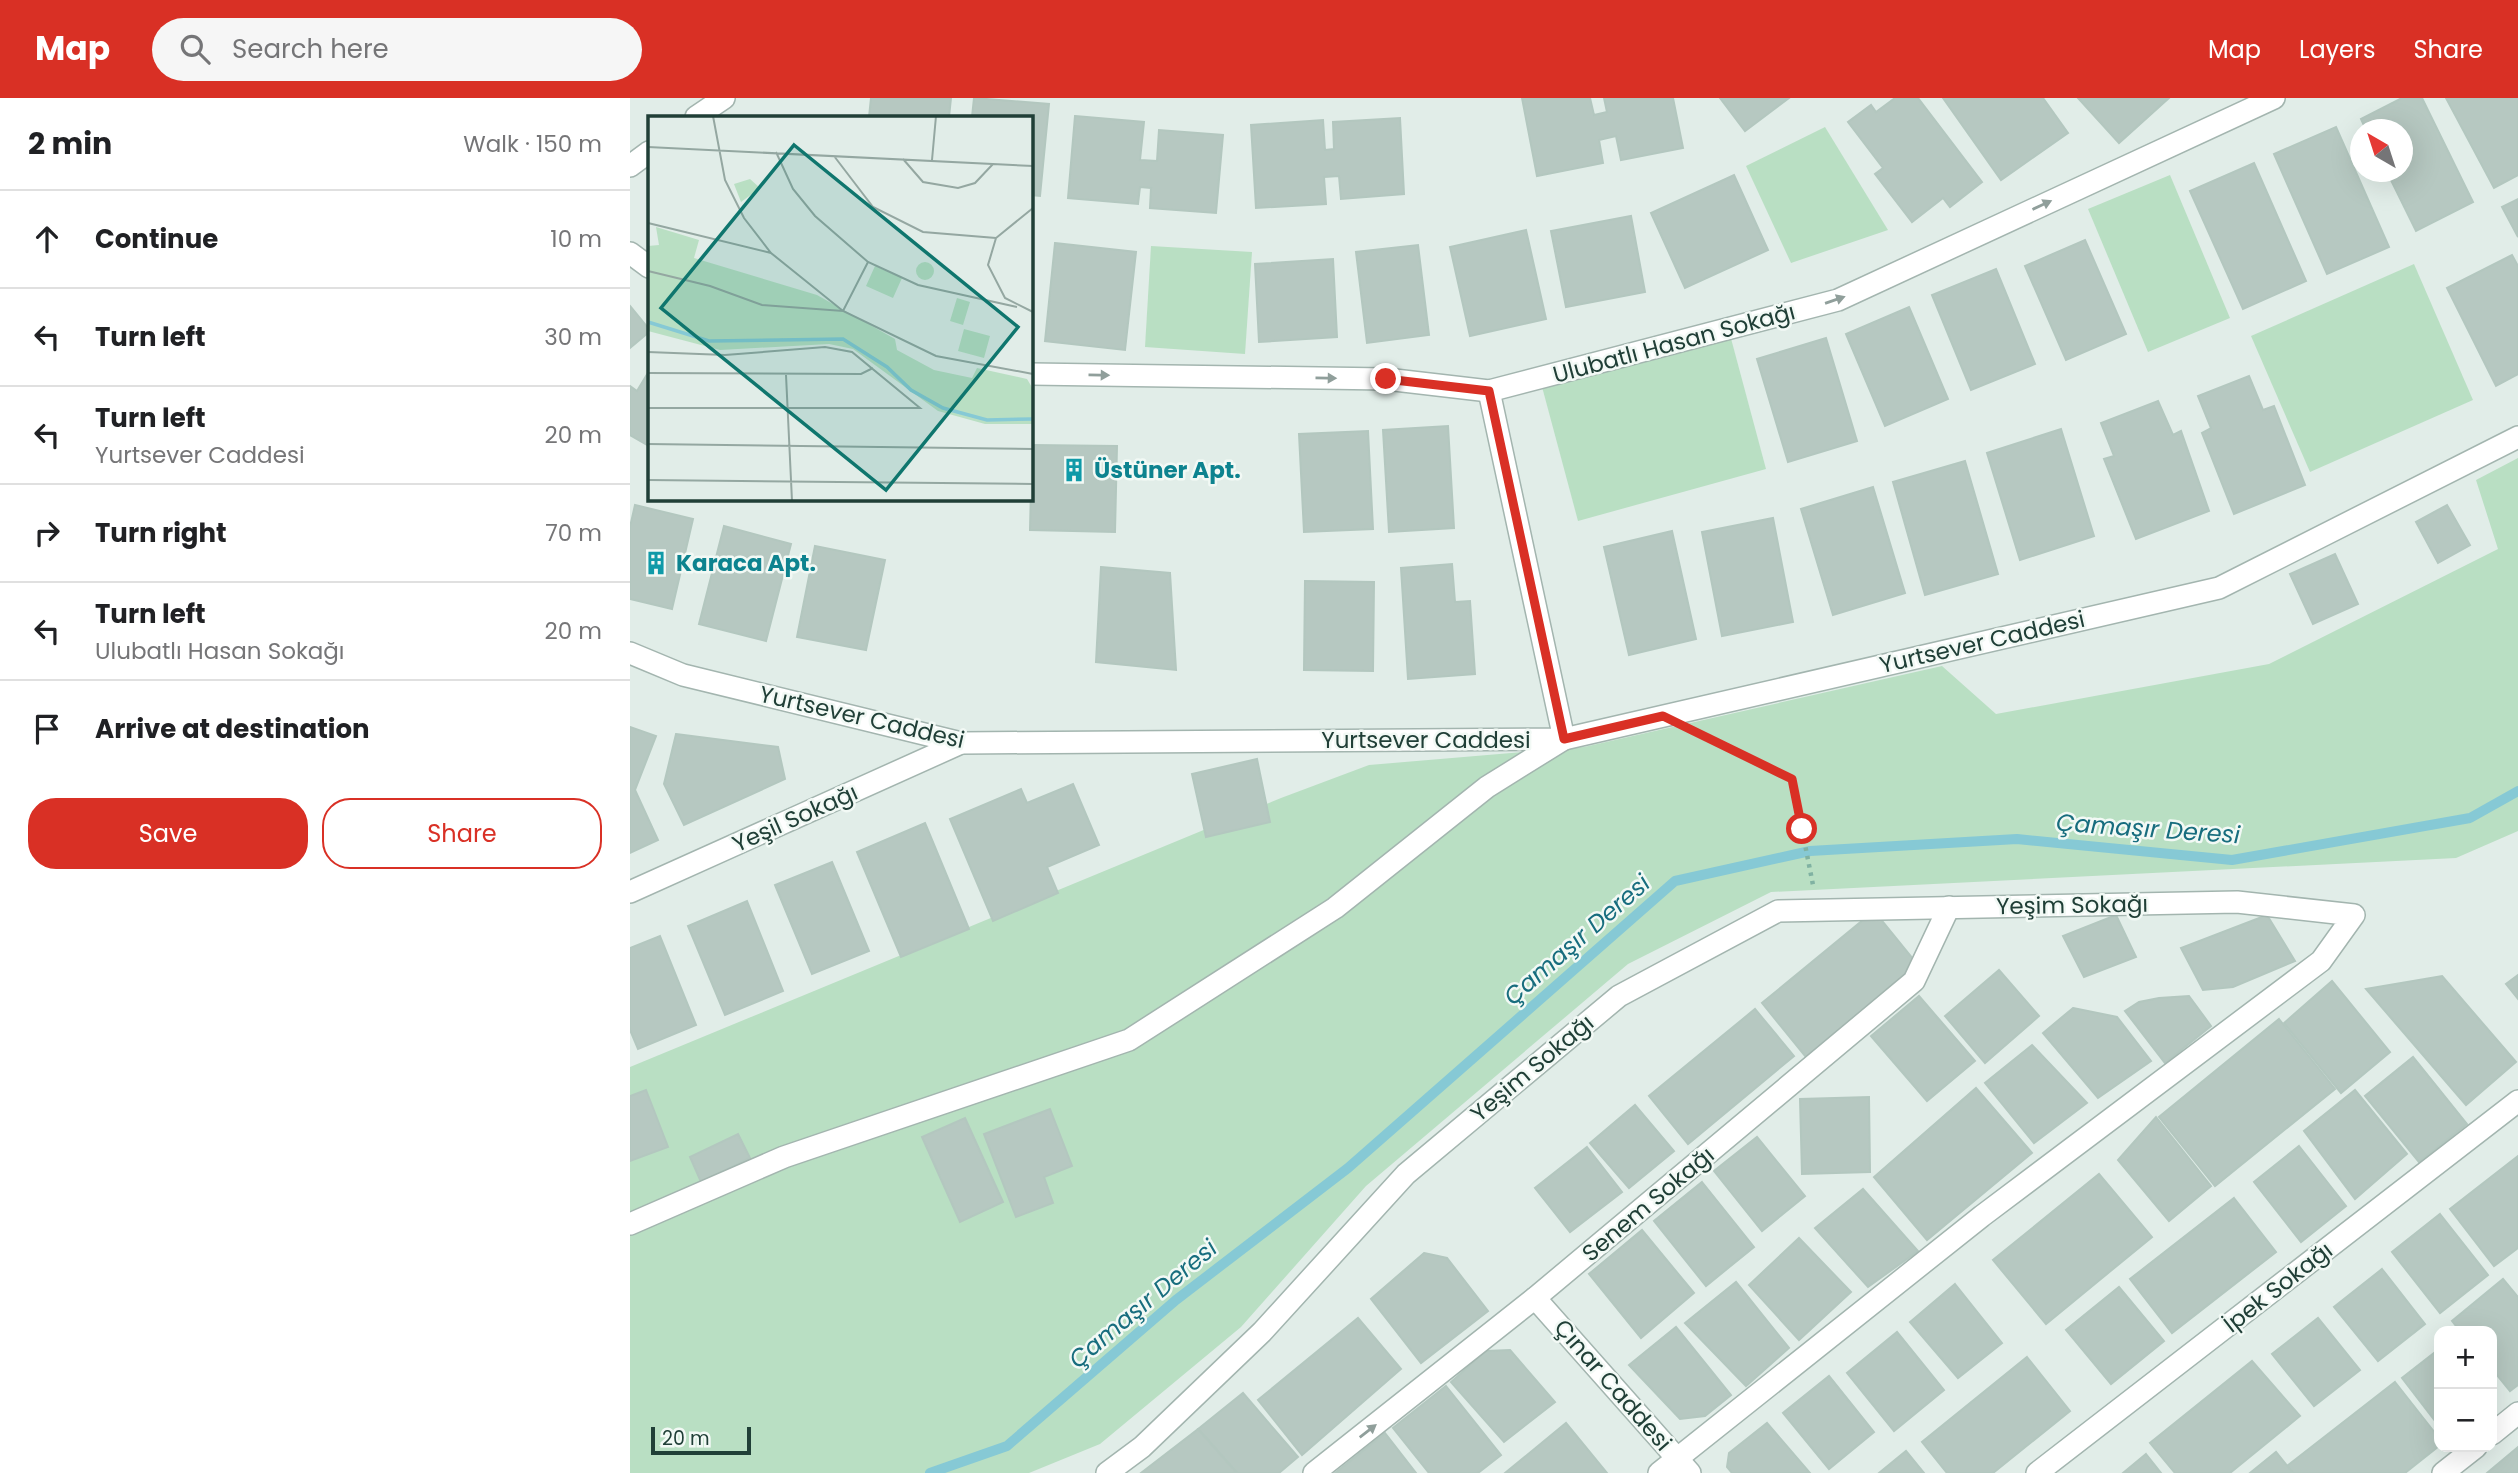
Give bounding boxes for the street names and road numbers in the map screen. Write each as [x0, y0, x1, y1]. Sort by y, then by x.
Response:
street label: Ulubatlı Hasan Sokağı [1549, 295, 1799, 391]
street label: Yurtsever Caddesi [1876, 603, 2088, 681]
street label: Yurtsever Caddesi [756, 678, 968, 756]
street label: Yurtsever Caddesi [1321, 724, 1531, 756]
street label: Yeşil Sokağı [727, 776, 863, 860]
street label: Yeşim Sokağı [1996, 888, 2148, 922]
street label: Yeşim Sokağı [1463, 1007, 1601, 1129]
street label: Senem Sokağı [1575, 1139, 1721, 1269]
street label: İpek Sokağı [2217, 1234, 2339, 1340]
street label: Çınar Caddesi [1547, 1312, 1679, 1458]

